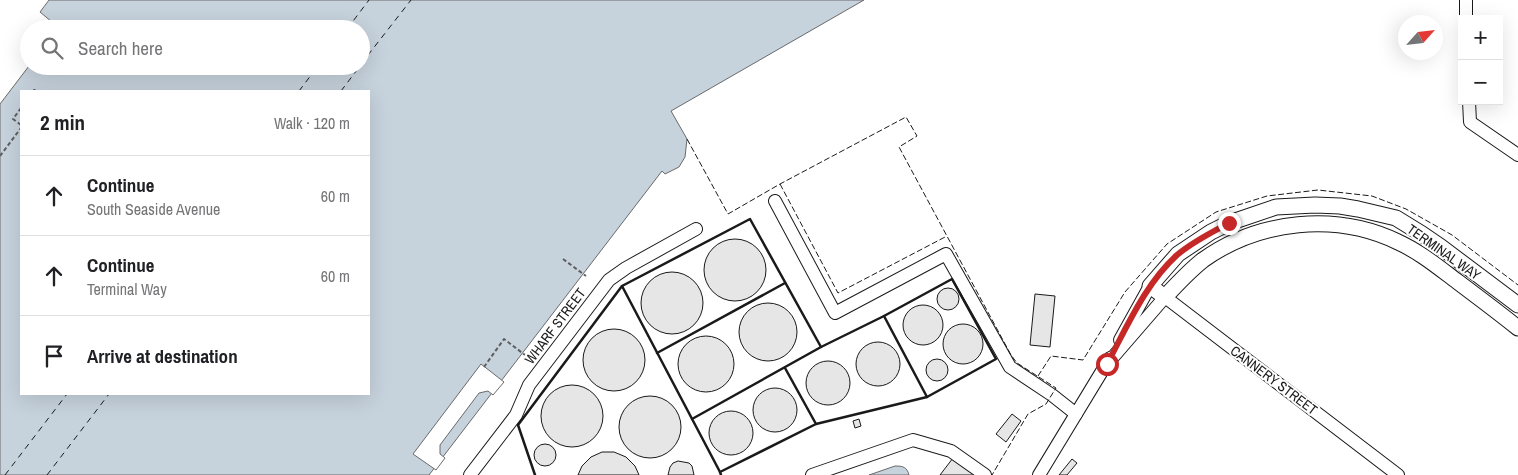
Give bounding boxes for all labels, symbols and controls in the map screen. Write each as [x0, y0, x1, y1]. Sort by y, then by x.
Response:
north arrow [1398, 15, 1443, 60]
map controls [1458, 15, 1503, 105]
button: + [1458, 15, 1503, 60]
search box [20, 20, 370, 75]
icon: search [38, 34, 66, 62]
text: Search here [78, 35, 163, 61]
button: − [1458, 60, 1503, 105]
text: 2 min [40, 108, 85, 137]
text: Walk · 120 m [274, 112, 350, 134]
text: Continue [87, 172, 155, 198]
icon: ahead [40, 182, 68, 210]
text: 60 m [321, 185, 350, 207]
text: South Seaside Avenue [87, 198, 220, 220]
route end [1218, 212, 1241, 235]
street label: TERMINAL WAY [1404, 220, 1485, 284]
text: Continue [87, 252, 155, 278]
icon: ahead [40, 262, 68, 290]
text: 60 m [321, 265, 350, 287]
text: Terminal Way [87, 278, 167, 300]
street label: WHARF STREET [521, 284, 589, 368]
street label: CANNERY STREET [1227, 341, 1321, 419]
icon: arrive [40, 342, 68, 370]
text: Arrive at destination [87, 343, 238, 369]
route start [1096, 353, 1119, 376]

